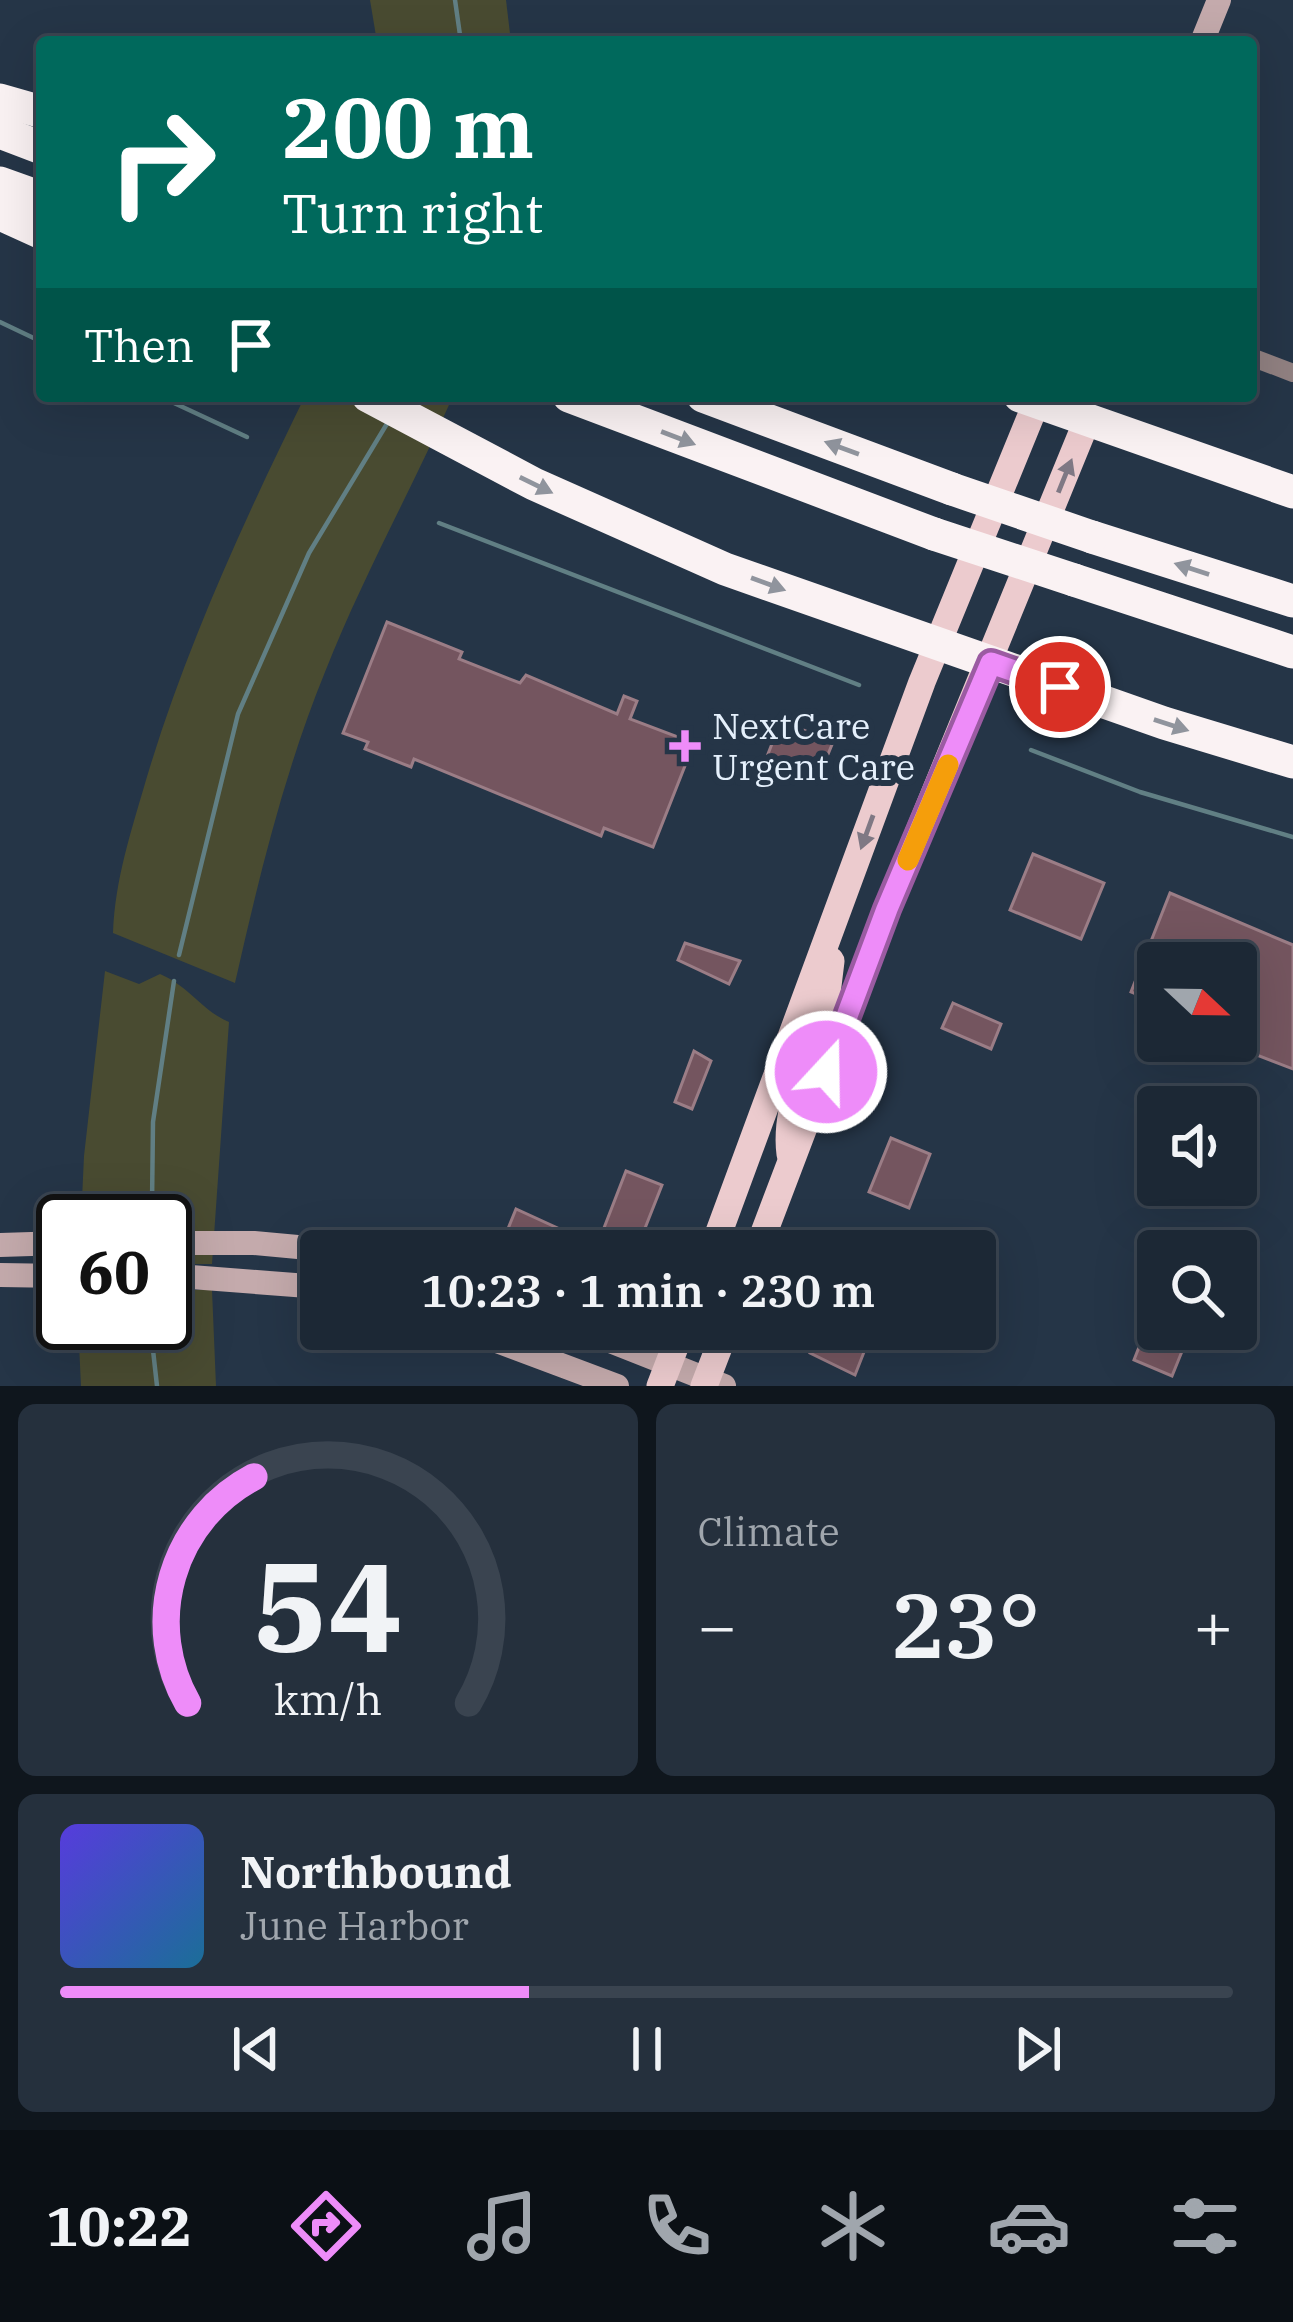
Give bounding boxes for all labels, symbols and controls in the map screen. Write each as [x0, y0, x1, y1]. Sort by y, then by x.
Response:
text: 200 m [282, 72, 534, 181]
icon: right [84, 84, 240, 240]
text: Turn right [282, 178, 544, 248]
icon: arrive [218, 312, 284, 378]
text: Then [84, 316, 194, 374]
one-way arrow [660, 429, 696, 448]
one-way arrow [824, 438, 860, 456]
one-way arrow [1056, 458, 1075, 494]
one-way arrow [519, 475, 554, 495]
one-way arrow [1173, 558, 1210, 577]
one-way arrow [750, 576, 786, 594]
pin [1009, 636, 1111, 738]
icon: arrive [1027, 654, 1093, 720]
place label: NextCare Urgent Care [712, 702, 915, 790]
one-way arrow [1153, 716, 1190, 735]
marker: NextCare Urgent Care [669, 730, 701, 762]
one-way arrow [857, 814, 875, 850]
north arrow [1137, 942, 1257, 1062]
map controls [1137, 942, 1257, 1350]
position arrow [763, 1009, 889, 1135]
button: sound [1137, 1086, 1257, 1206]
speed limit sign: 60 [36, 1194, 192, 1350]
button: search [1137, 1230, 1257, 1350]
text: 10:23 · 1 min · 230 m [421, 1261, 875, 1319]
text: Climate [698, 1506, 840, 1557]
text: 54 [253, 1524, 403, 1686]
text: 23° [890, 1566, 1040, 1683]
text: − [698, 1582, 737, 1668]
text: + [1193, 1582, 1233, 1668]
text: km/h [274, 1671, 382, 1727]
text: Northbound [240, 1842, 512, 1900]
text: June Harbor [240, 1900, 469, 1951]
icon: previous [223, 2016, 289, 2082]
icon: pause [614, 2016, 680, 2082]
icon: next [1005, 2016, 1071, 2082]
icon: directions [284, 2184, 368, 2268]
icon: music [460, 2184, 544, 2268]
icon: phone [635, 2184, 719, 2268]
icon: climate [811, 2184, 895, 2268]
icon: car [987, 2184, 1071, 2268]
icon: filters [1163, 2184, 1247, 2268]
text: 10:22 [46, 2191, 192, 2261]

